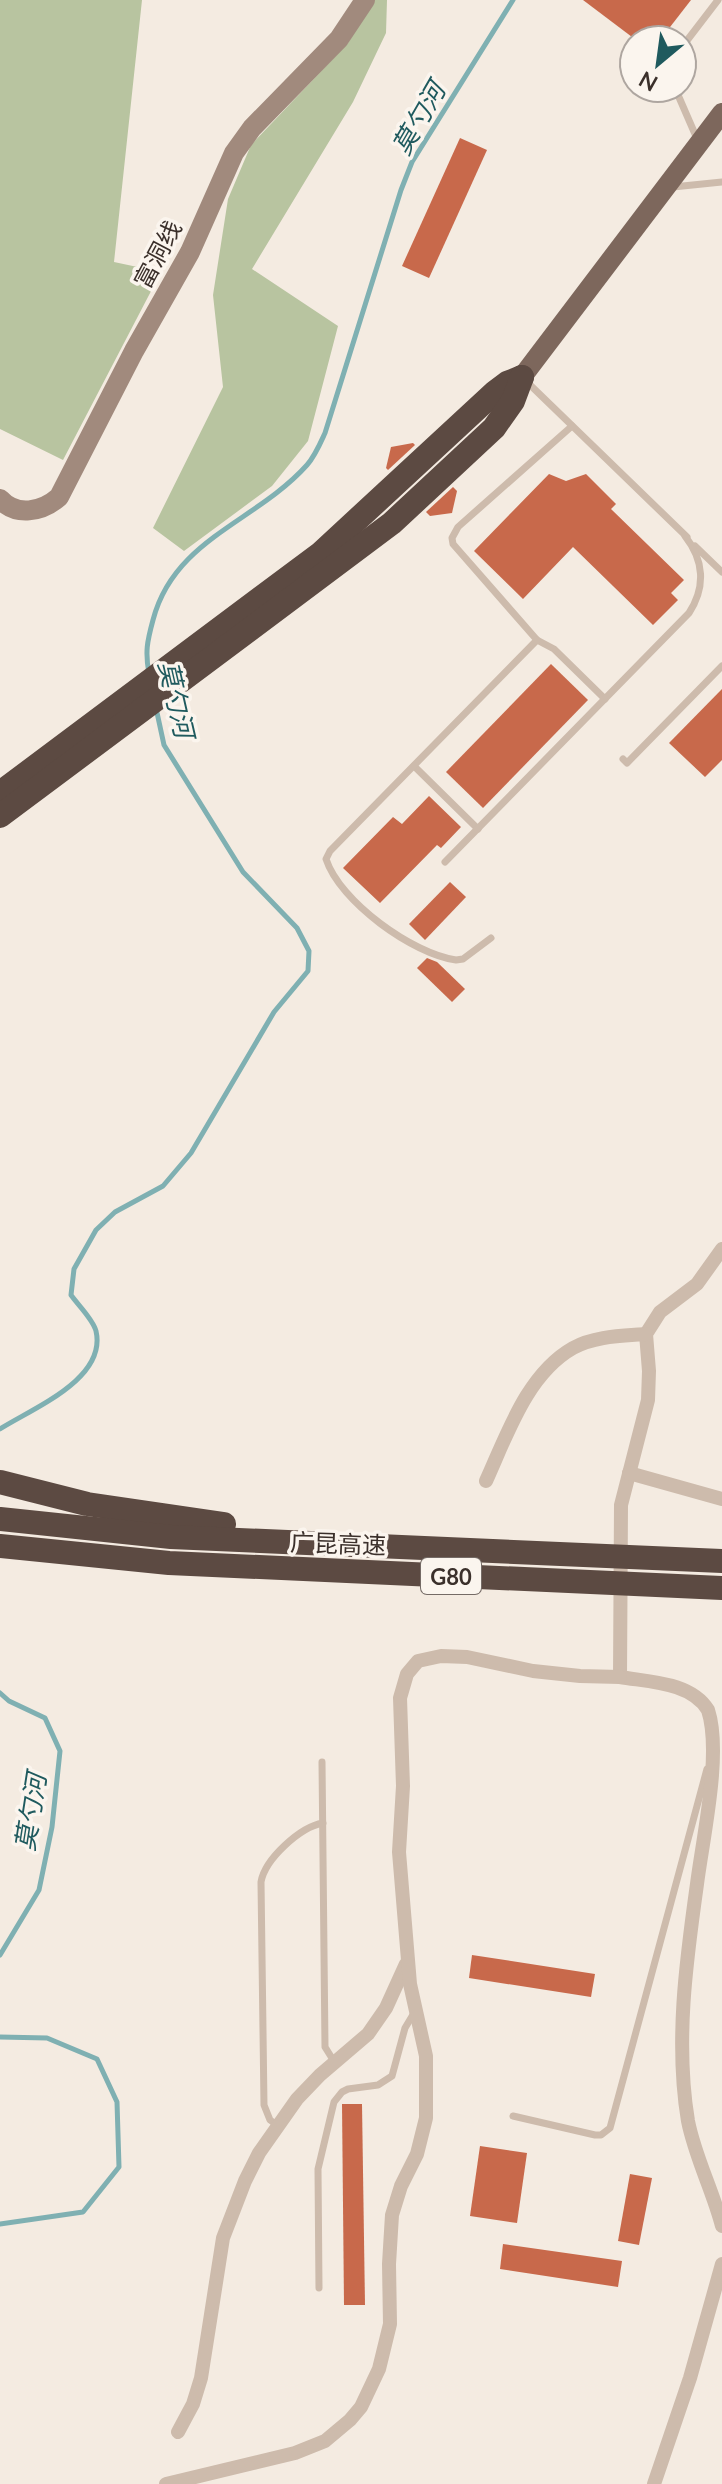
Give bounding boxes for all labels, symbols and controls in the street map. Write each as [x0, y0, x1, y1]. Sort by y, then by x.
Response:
north arrow [618, 24, 698, 104]
text: N [634, 66, 662, 98]
water label: 莫勺河 [385, 72, 454, 160]
street label: 富洞线 [127, 215, 187, 293]
water label: 莫勺河 [153, 657, 202, 745]
street label: 广昆高速 [290, 1527, 386, 1559]
road number: G80 [421, 1558, 481, 1594]
water label: 莫勺河 [8, 1766, 53, 1853]

